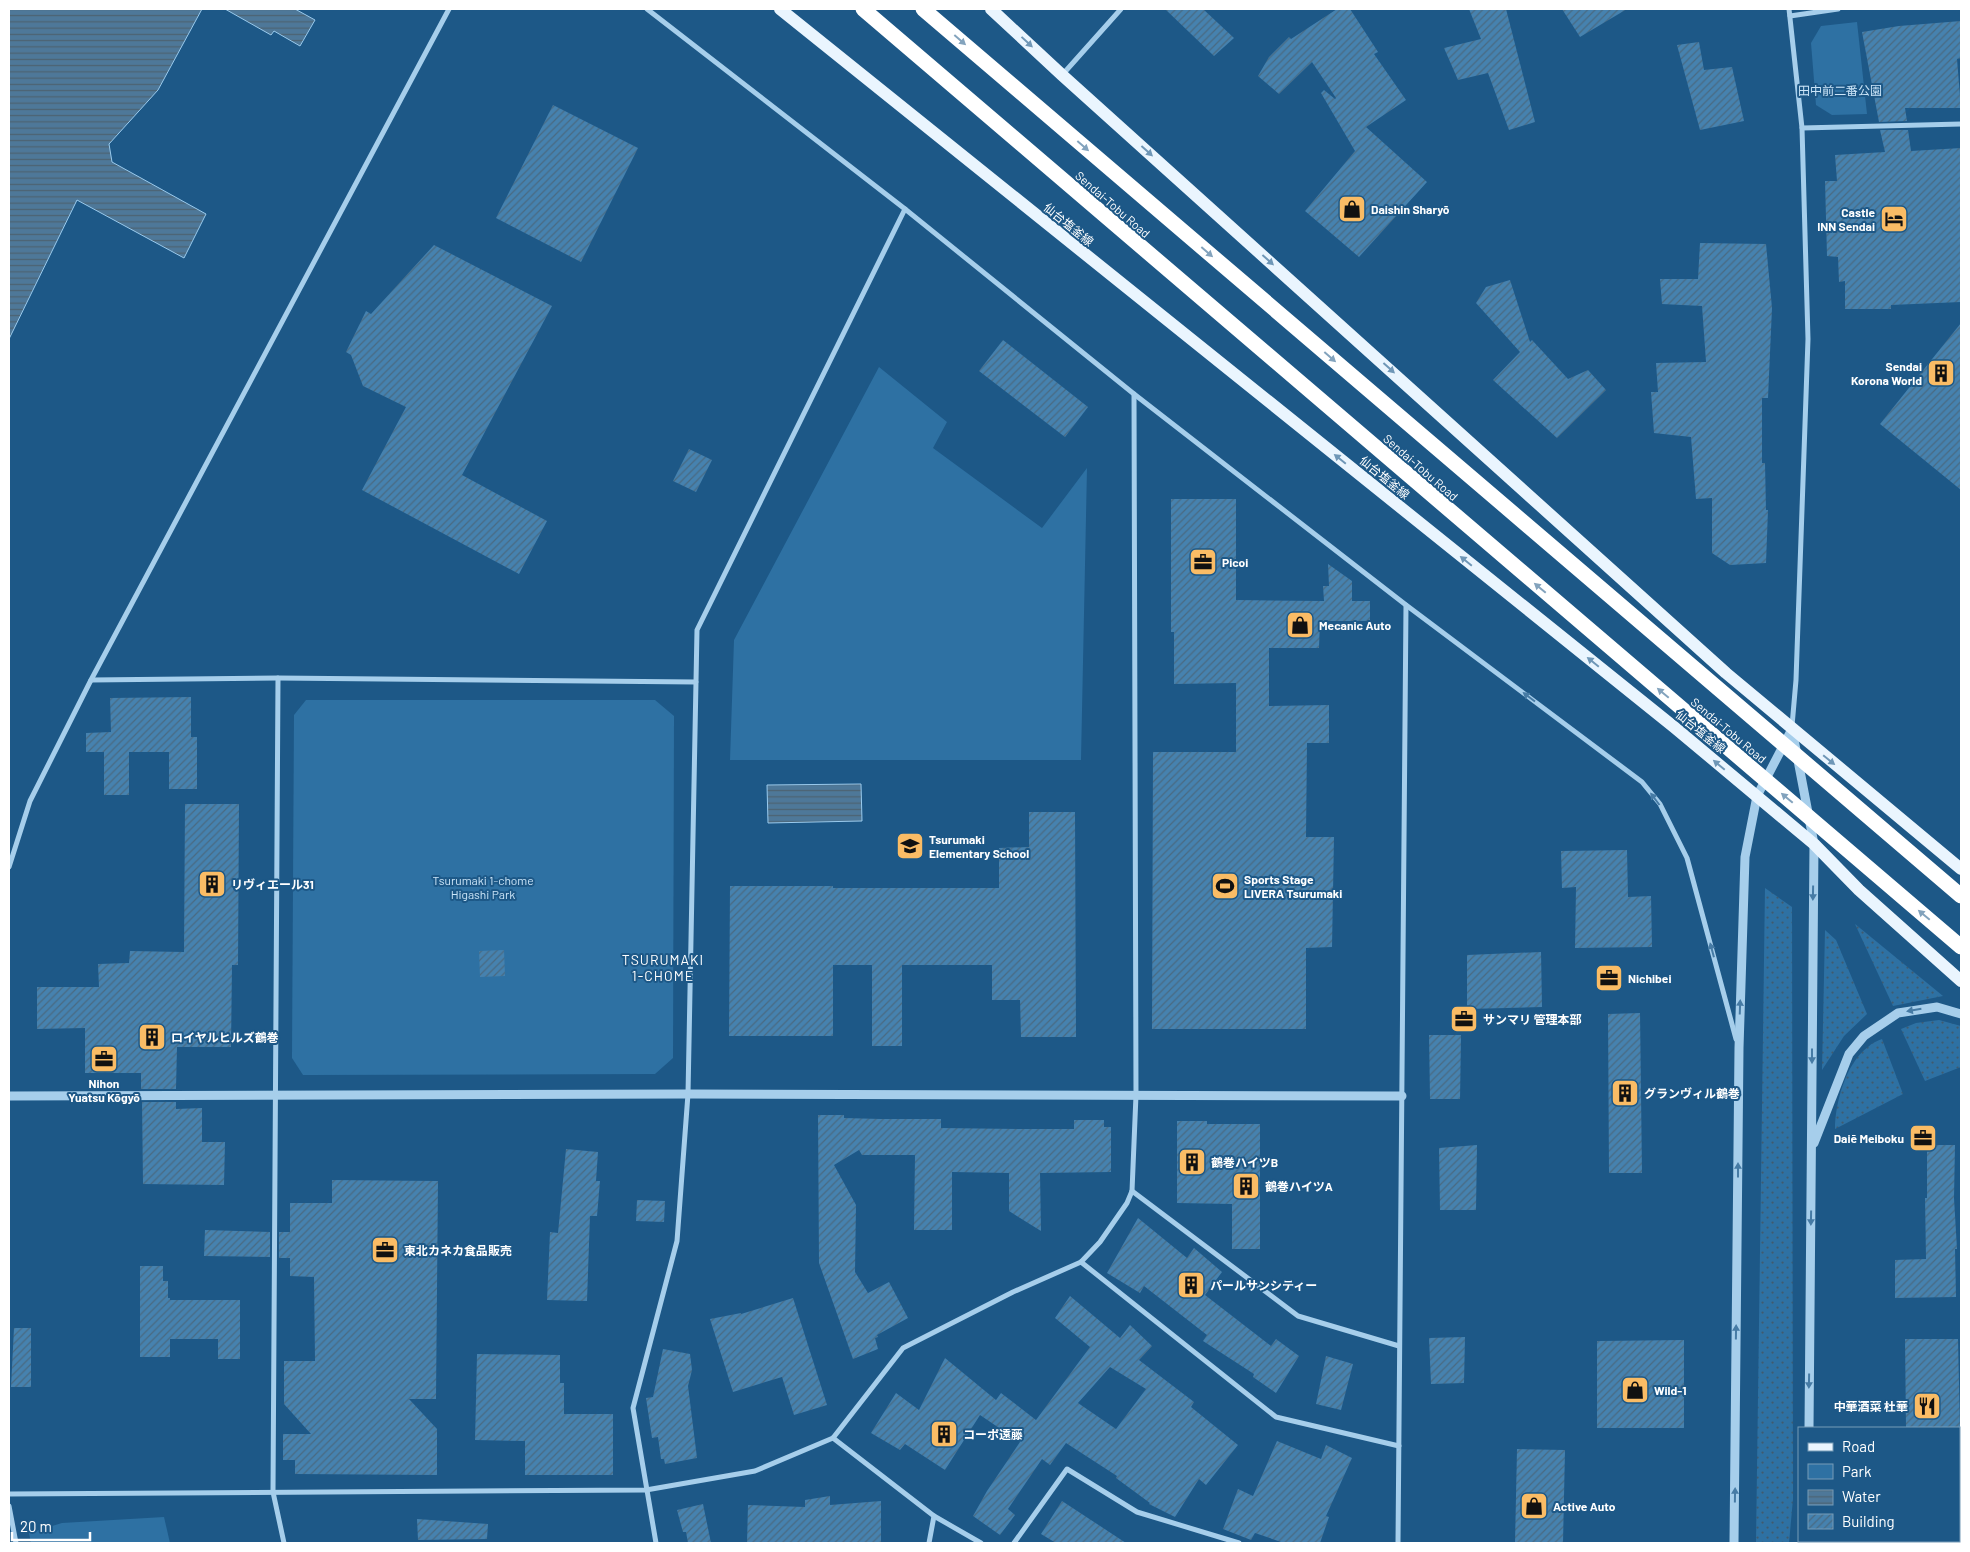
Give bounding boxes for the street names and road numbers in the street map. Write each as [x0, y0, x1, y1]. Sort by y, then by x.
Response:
street label: Sendai-Tobu Road [1073, 168, 1153, 240]
street label: 仙台塩釜線 [1041, 200, 1097, 248]
street label: Sendai-Tobu Road [1381, 431, 1461, 503]
street label: 仙台塩釜線 [1357, 453, 1413, 501]
street label: Sendai-Tobu Road [1688, 694, 1770, 766]
street label: 仙台塩釜線 [1673, 707, 1729, 755]

